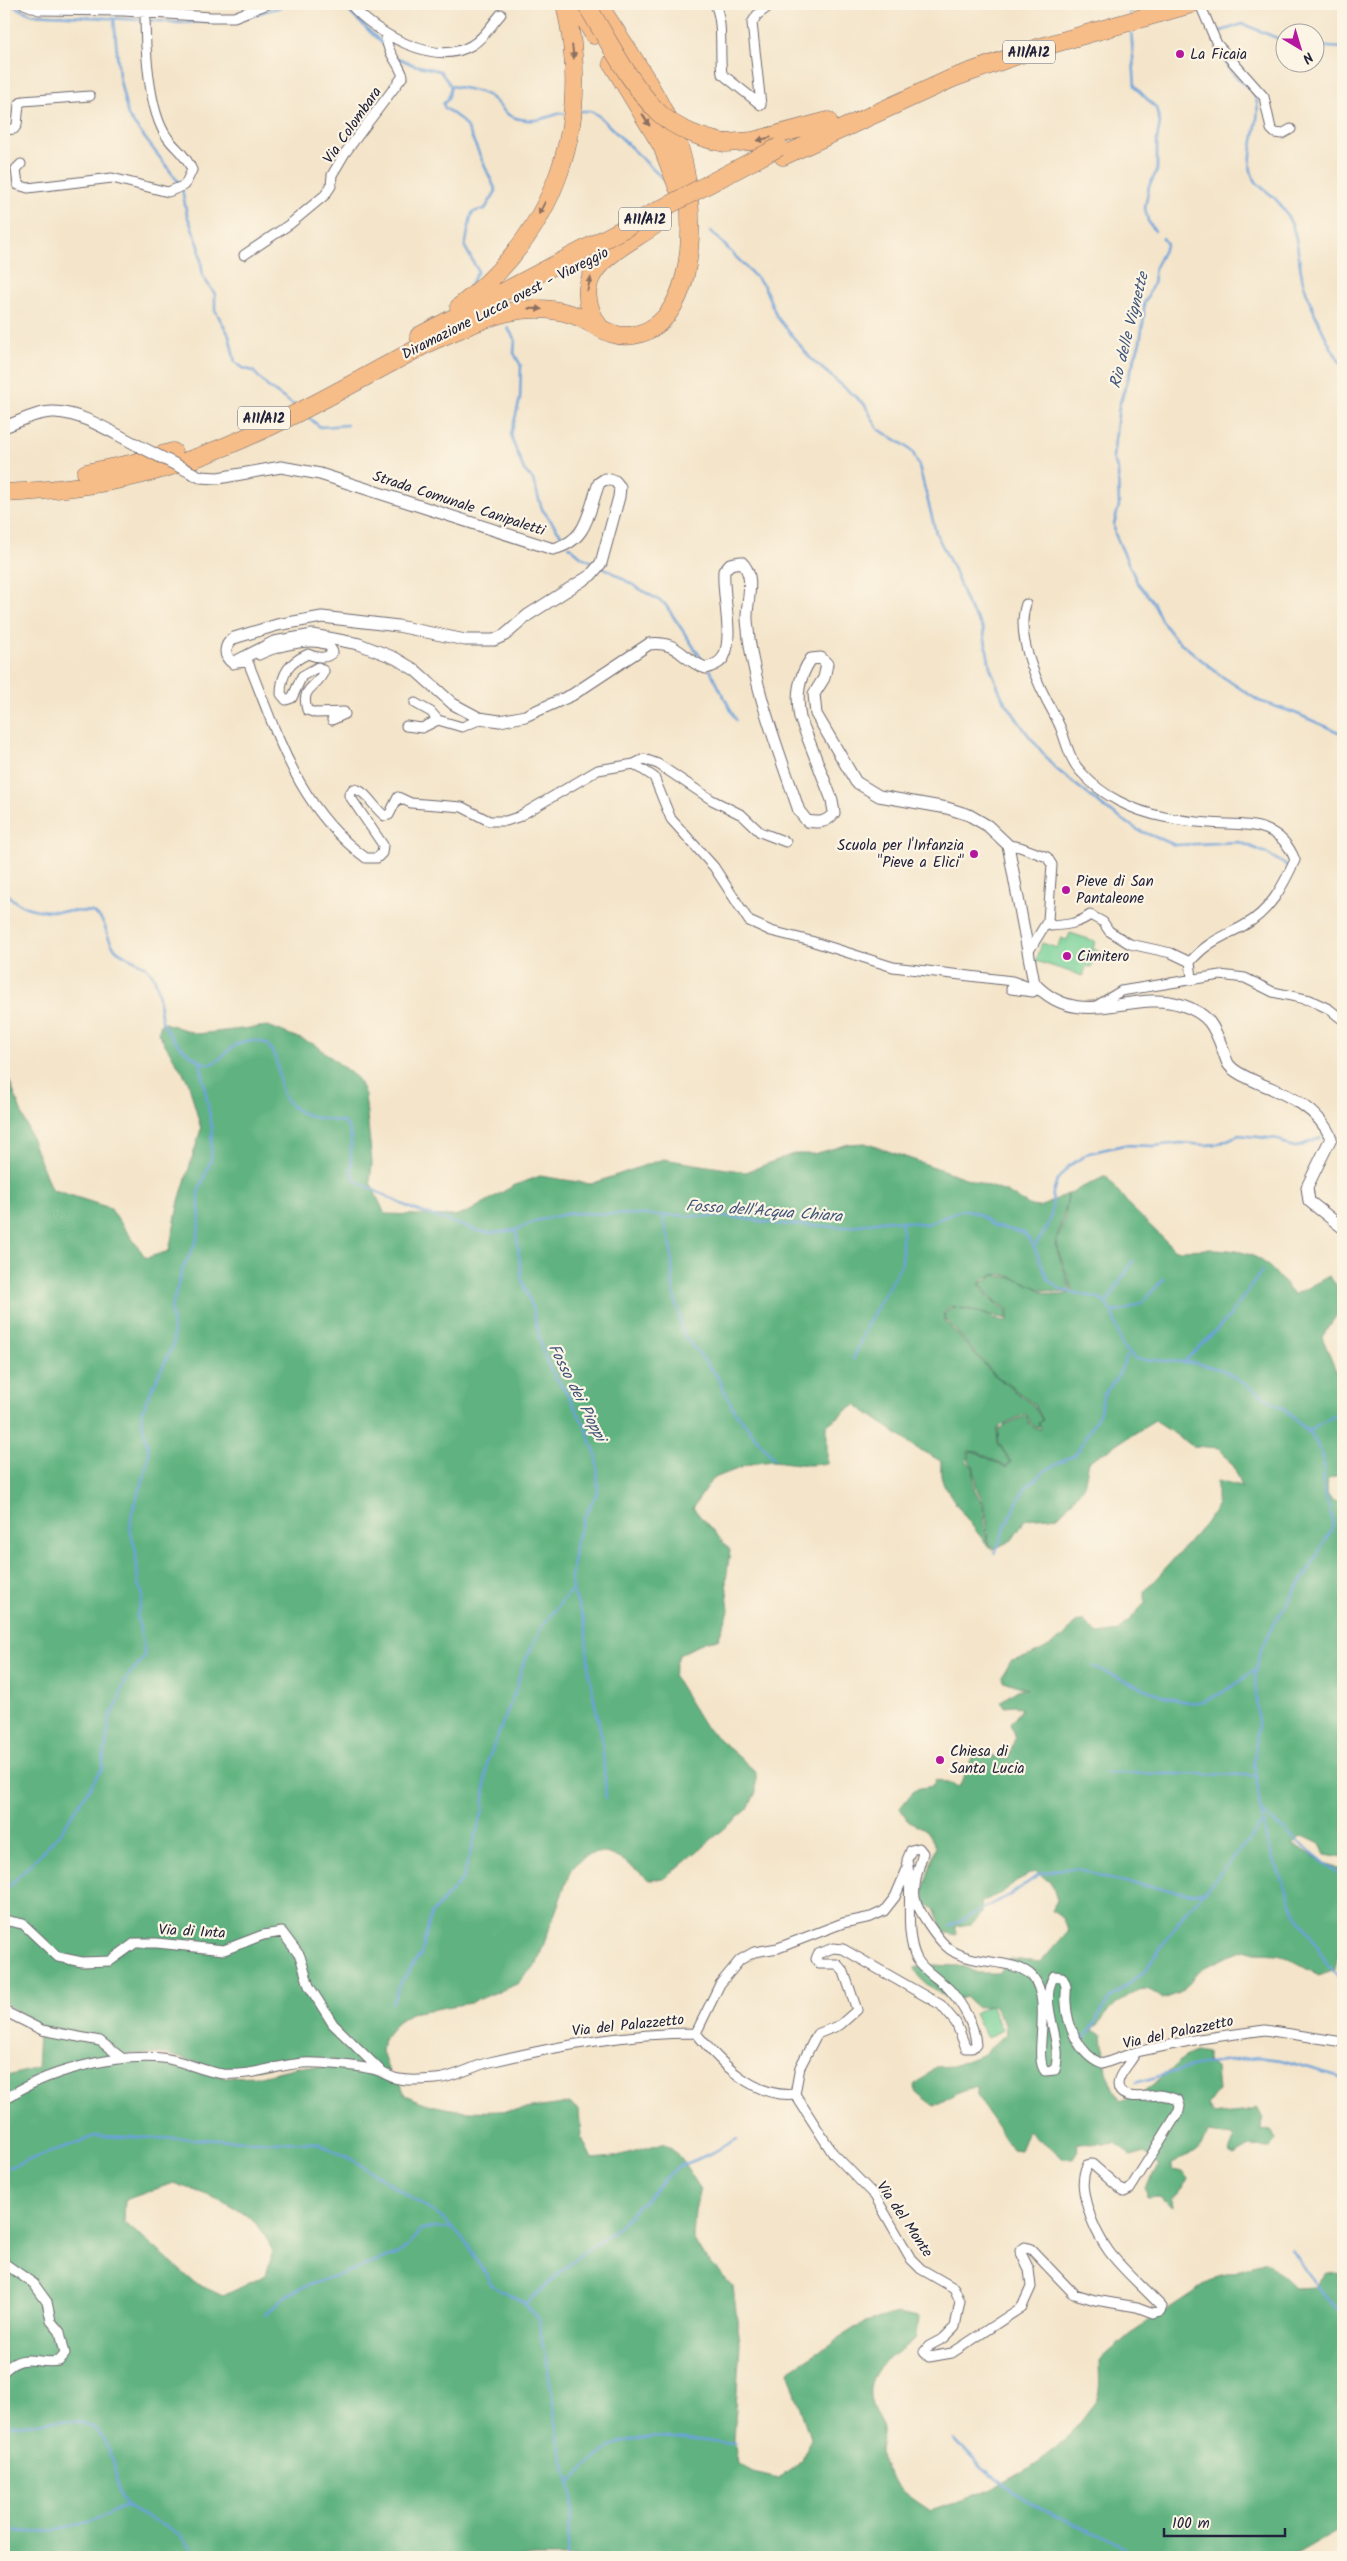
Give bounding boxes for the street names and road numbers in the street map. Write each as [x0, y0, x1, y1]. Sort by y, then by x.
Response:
road number: A11/A12 [1003, 41, 1055, 64]
street label: Via Colombara [317, 82, 388, 169]
road number: A11/A12 [619, 208, 671, 230]
street label: Diramazione Lucca ovest - Viareggio [398, 241, 613, 367]
road number: A11/A12 [238, 406, 290, 429]
street label: Strada Comunale Canipaletti [369, 465, 549, 544]
street label: Via di Inta [158, 1918, 226, 1946]
street label: Via del Palazzetto [571, 2008, 686, 2044]
street label: Via del Palazzetto [1121, 2009, 1236, 2056]
street label: Via del Monte [870, 2176, 939, 2263]

